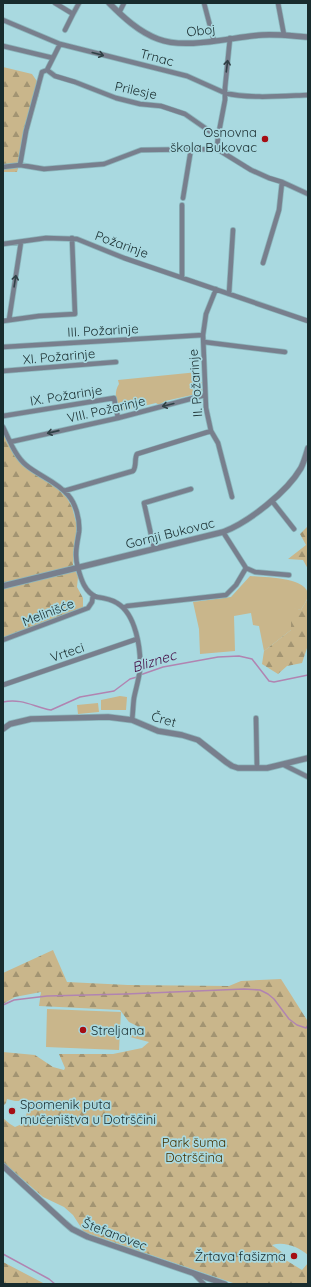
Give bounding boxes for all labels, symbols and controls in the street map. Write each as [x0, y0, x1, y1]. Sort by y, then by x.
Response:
street label: Oboj [186, 21, 216, 39]
street label: Trnac [138, 45, 176, 69]
one-way arrow [91, 50, 104, 58]
one-way arrow [223, 60, 231, 73]
street label: Prilesje [113, 78, 159, 102]
place label: Osnovna škola Bukovac [170, 124, 257, 155]
marker: Osnovna škola Bukovac [260, 134, 270, 144]
street label: Požarinje [93, 227, 151, 261]
one-way arrow [11, 275, 19, 288]
street label: III. Požarinje [67, 320, 139, 340]
street label: XI. Požarinje [22, 345, 96, 367]
street label: II. Požarinje [185, 348, 205, 418]
street label: IX. Požarinje [29, 381, 103, 409]
street label: VIII. Požarinje [65, 392, 147, 426]
one-way arrow [161, 402, 174, 409]
one-way arrow [47, 429, 60, 437]
street label: Gornji Bukovac [124, 514, 216, 552]
street label: Melinišće [20, 595, 76, 629]
street label: Vrteci [48, 639, 86, 665]
water label: Bliznec [130, 645, 180, 676]
street label: Čret [150, 708, 178, 730]
place label: Streljana [91, 1022, 144, 1038]
marker: Streljana [78, 1025, 88, 1035]
place label: Spomenik puta mučeništva u Dotrščini [20, 1096, 156, 1127]
marker: Spomenik puta mučeništva u Dotrščini [7, 1106, 17, 1116]
park label: Park šuma Dotrščina [162, 1134, 226, 1165]
street label: Štefanovec [81, 1214, 150, 1254]
place label: Žrtava fašizma [195, 1248, 286, 1264]
marker: Žrtava fašizma [289, 1251, 299, 1261]

